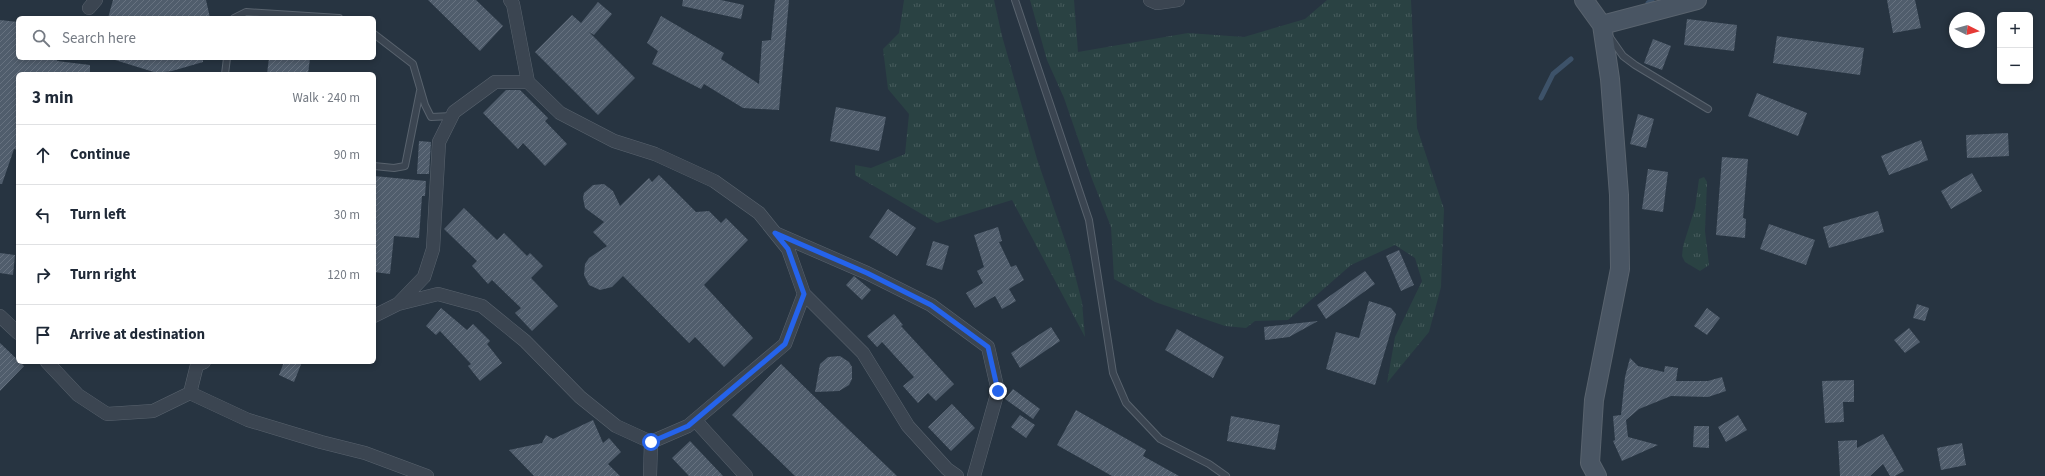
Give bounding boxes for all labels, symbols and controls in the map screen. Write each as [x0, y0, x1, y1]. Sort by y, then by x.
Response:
north arrow [1949, 12, 1985, 48]
map controls [1997, 12, 2033, 84]
button: + [1997, 12, 2033, 48]
search box [16, 16, 376, 60]
icon: search [30, 27, 52, 49]
text: Search here [62, 28, 136, 49]
button: − [1997, 48, 2033, 84]
text: 3 min [32, 86, 73, 110]
text: Walk · 240 m [292, 89, 360, 107]
icon: ahead [32, 144, 54, 166]
text: Continue [70, 144, 130, 165]
text: 90 m [334, 146, 360, 164]
icon: left [32, 204, 54, 226]
text: Turn left [70, 204, 126, 225]
text: 30 m [334, 206, 360, 224]
icon: right [32, 264, 54, 286]
text: Turn right [70, 264, 136, 285]
text: 120 m [327, 266, 360, 284]
icon: arrive [32, 324, 54, 346]
text: Arrive at destination [70, 324, 205, 345]
route end [989, 382, 1007, 400]
route start [642, 433, 660, 451]

